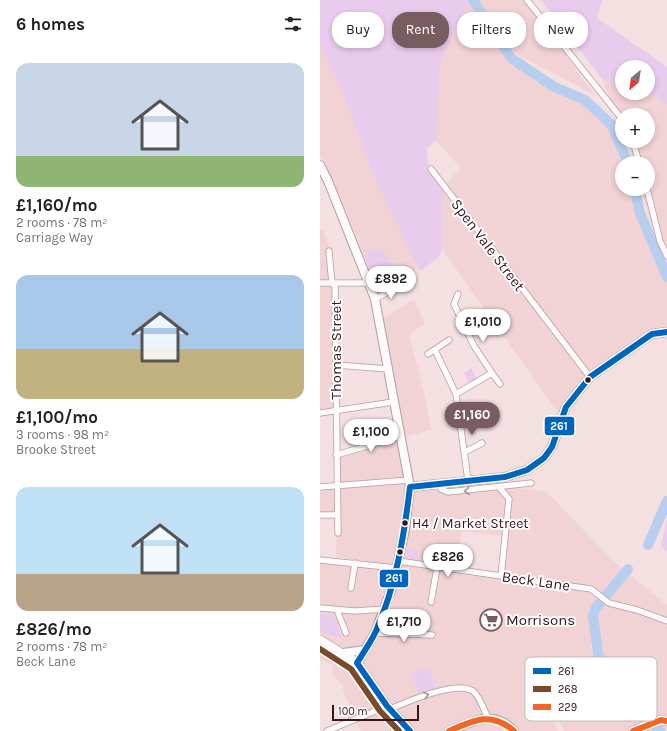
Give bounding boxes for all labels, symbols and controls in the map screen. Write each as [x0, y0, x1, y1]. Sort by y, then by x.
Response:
chip: Buy [332, 12, 384, 48]
chip: Rent [392, 12, 449, 48]
chip: Filters [457, 12, 526, 48]
chip: New [534, 12, 588, 48]
icon: filters [282, 13, 304, 35]
text: 6 homes [16, 14, 85, 34]
north arrow [615, 60, 655, 100]
map controls [615, 60, 655, 196]
icon: home [124, 89, 196, 161]
button: + [615, 108, 655, 148]
button: − [615, 156, 655, 196]
text: £1,160/mo [16, 195, 98, 215]
street label: Spen Vale Street [447, 195, 529, 295]
text: 2 rooms · 78 m² [16, 215, 108, 230]
text: Carriage Way [16, 230, 93, 245]
pin: £892 [367, 266, 415, 300]
text: £892 [375, 271, 407, 286]
street label: Thomas Street [327, 300, 345, 400]
icon: home [124, 301, 196, 373]
pin: £1,010 [450, 309, 516, 343]
text: £1,010 [465, 314, 501, 329]
unlabelled marker [583, 375, 593, 385]
pin: £1,160 [439, 402, 505, 436]
text: £1,100/mo [16, 407, 98, 427]
text: £1,160 [454, 407, 490, 422]
line badge: 261 [544, 416, 575, 436]
pin: £1,100 [338, 419, 404, 453]
text: 261 [550, 420, 568, 433]
text: £1,100 [353, 424, 389, 439]
text: 3 rooms · 98 m² [16, 427, 109, 442]
text: Brooke Street [16, 442, 96, 457]
one-way arrow [464, 486, 470, 495]
icon: home [124, 513, 196, 585]
place label: H4 / Market Street [412, 515, 529, 532]
marker: H4 / Market Street [400, 518, 410, 528]
pin: £826 [424, 544, 472, 578]
unlabelled marker [395, 547, 405, 557]
text: £826 [432, 549, 464, 564]
street label: Beck Lane [501, 567, 571, 595]
line badge: 261 [379, 569, 409, 588]
text: 261 [385, 572, 403, 585]
supermarket icon: Morrisons [478, 607, 504, 633]
pin: £1,710 [371, 609, 437, 643]
place label: Morrisons [506, 611, 575, 629]
text: £1,710 [386, 614, 422, 629]
text: £826/mo [16, 619, 92, 639]
text: 2 rooms · 78 m² [16, 639, 108, 654]
text: Beck Lane [16, 654, 76, 669]
legend [525, 657, 657, 721]
text: 261 [558, 665, 574, 678]
text: 268 [558, 683, 578, 696]
one-way arrow [423, 691, 430, 700]
text: 229 [558, 701, 577, 714]
scale bar [332, 703, 419, 722]
text: 100 m [338, 705, 368, 718]

